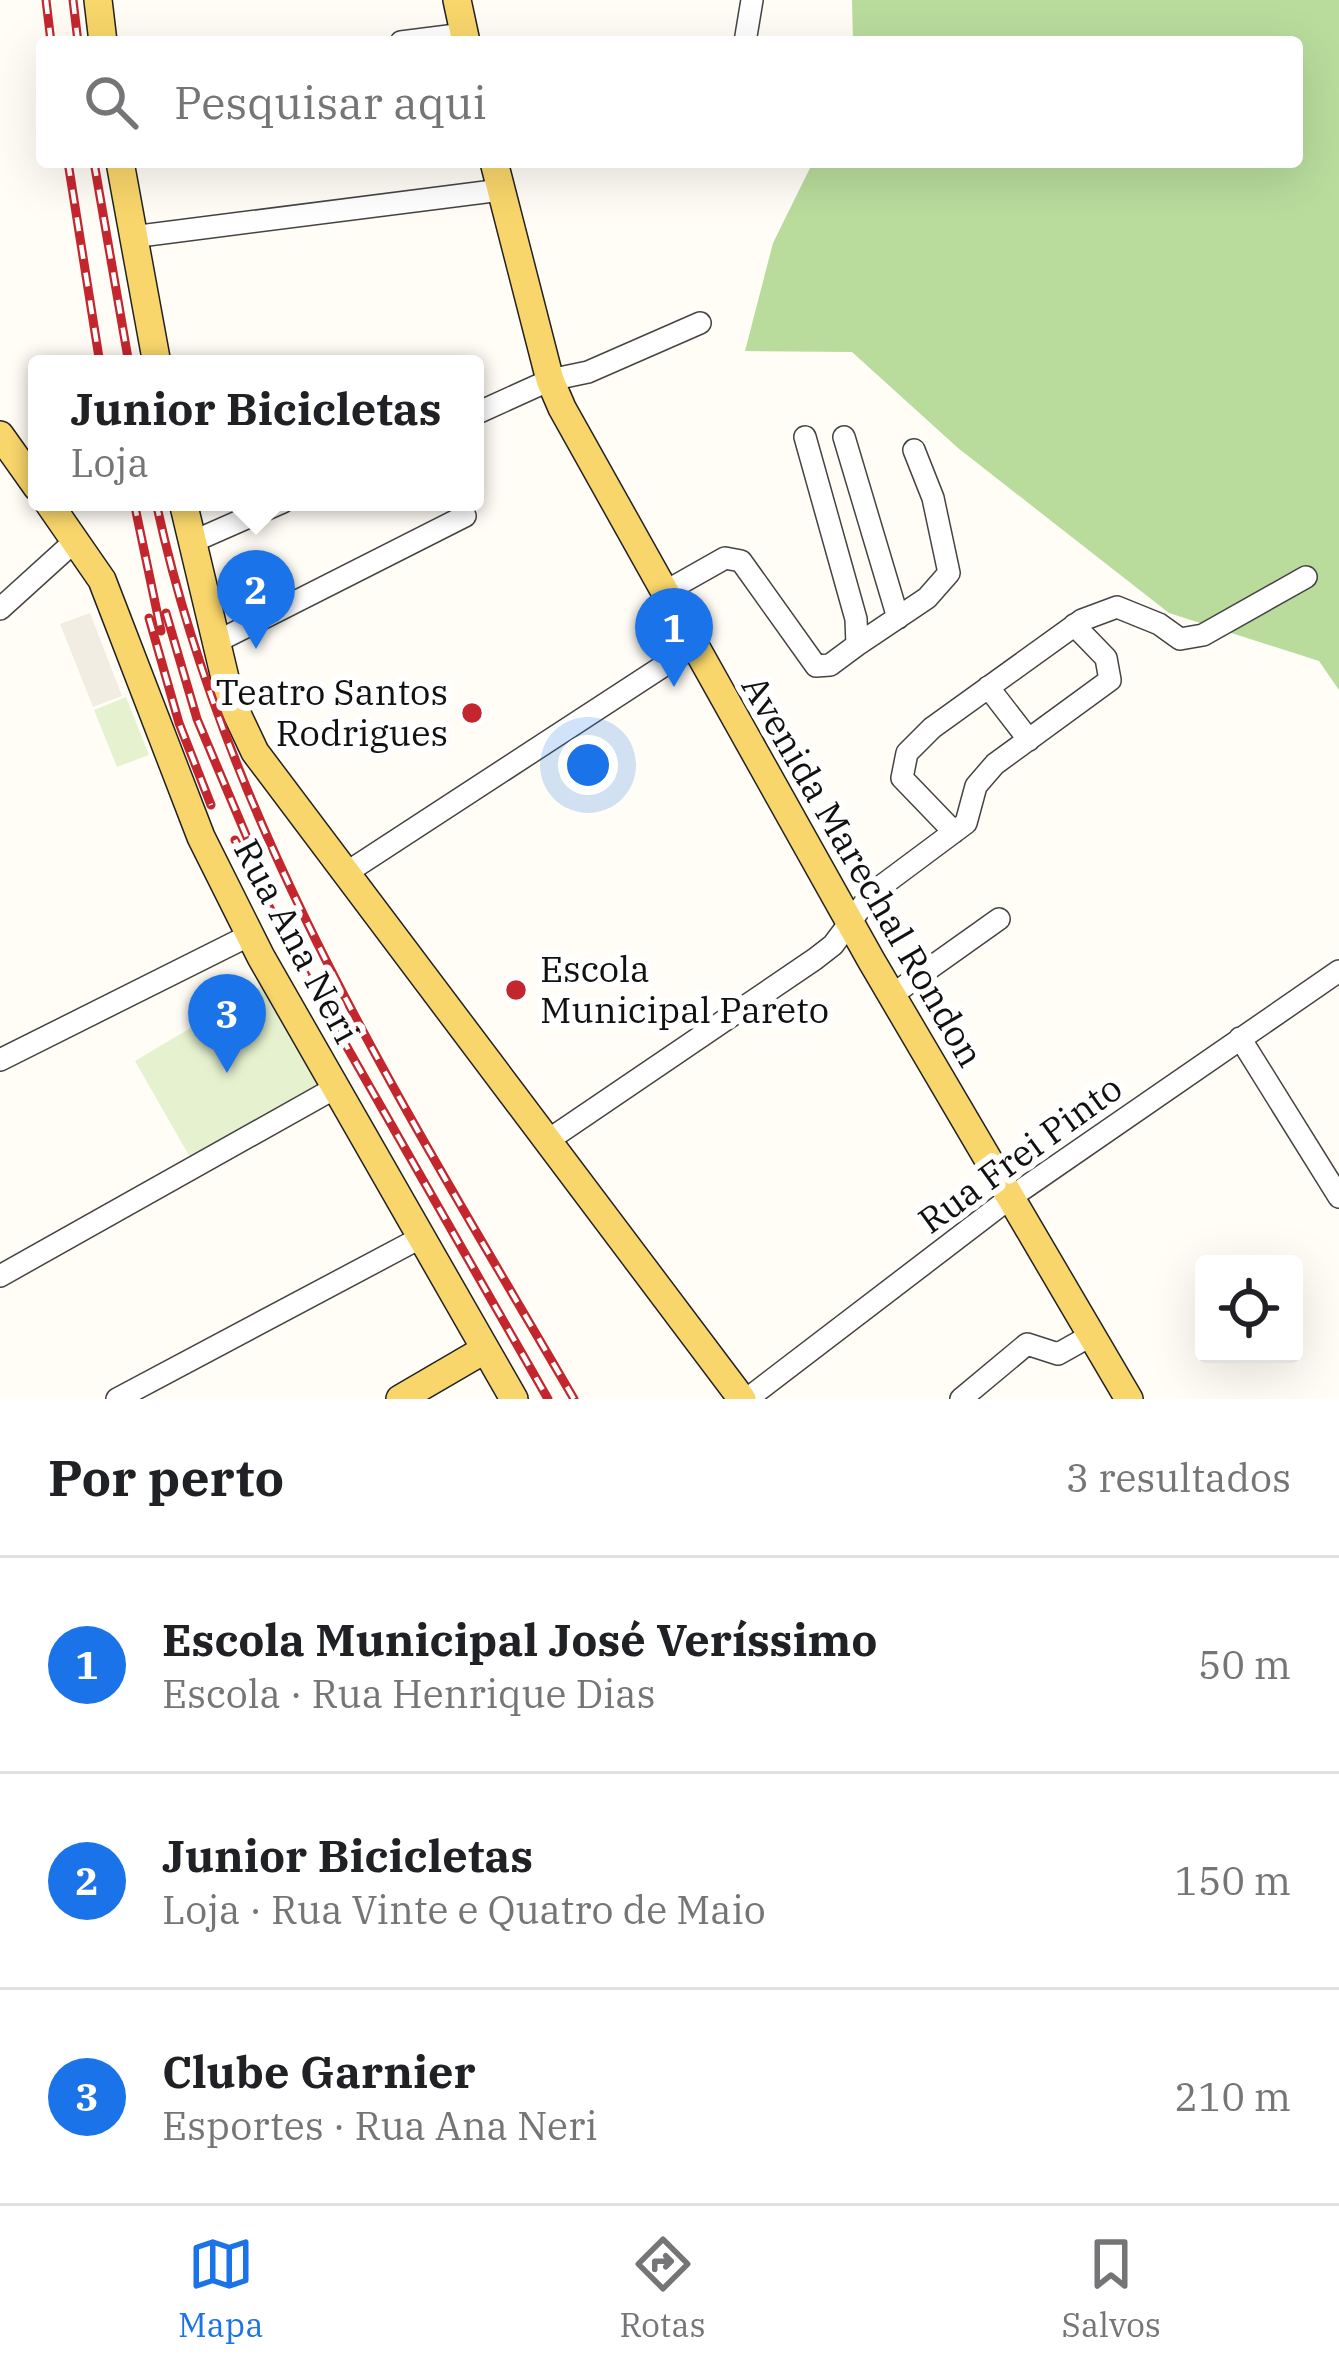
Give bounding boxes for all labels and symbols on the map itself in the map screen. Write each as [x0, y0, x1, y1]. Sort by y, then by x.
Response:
pin: 2 [217, 550, 295, 649]
pin: 1 [635, 588, 713, 687]
street label: Avenida Marechal Rondon [732, 667, 995, 1075]
place label: Teatro Santos Rodrigues [215, 668, 448, 756]
marker: Teatro Santos Rodrigues [459, 700, 485, 726]
your location [558, 735, 618, 795]
street label: Rua Ana Neri [224, 831, 371, 1051]
place label: Escola Municipal Pareto [540, 945, 829, 1033]
pin: 3 [188, 974, 266, 1073]
marker: Escola Municipal Pareto [503, 977, 529, 1003]
street label: Rua Frei Pinto [909, 1064, 1131, 1243]

